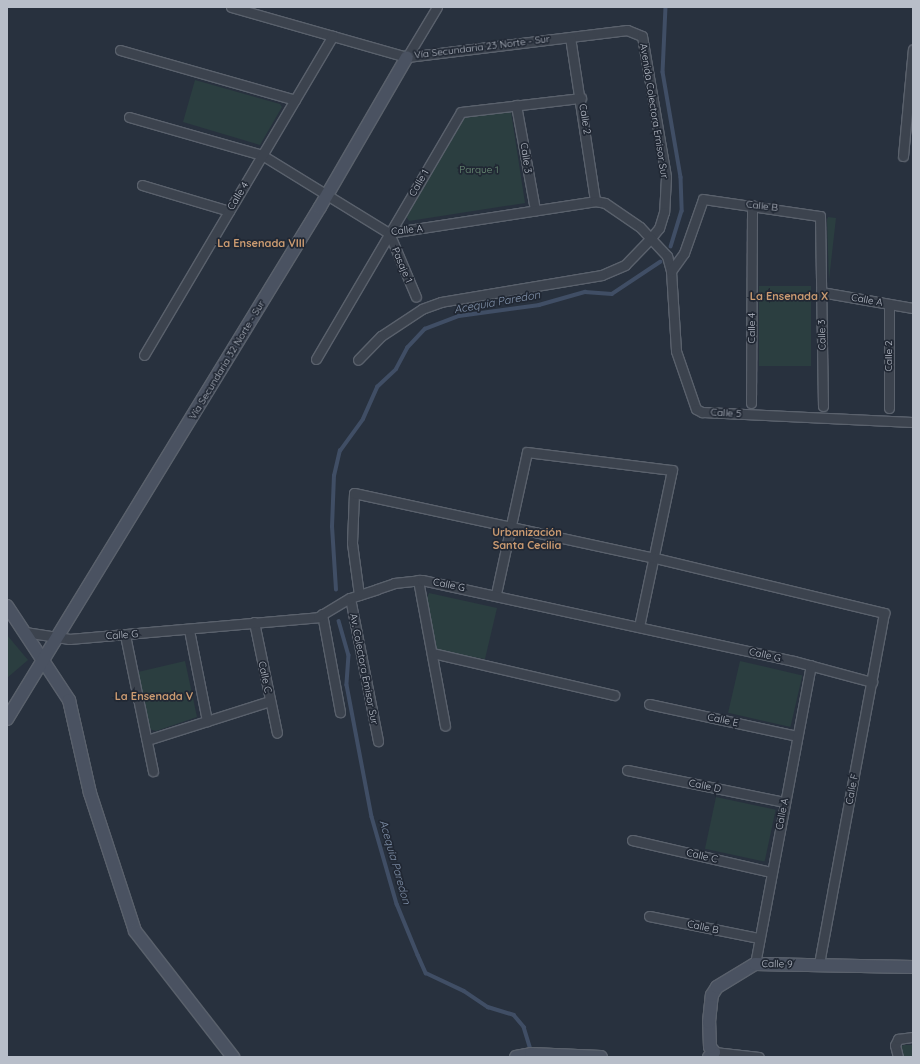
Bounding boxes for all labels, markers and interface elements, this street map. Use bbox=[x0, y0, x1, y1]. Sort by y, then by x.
street label: Vía Secundaria 23 Norte - Sur bbox=[413, 33, 551, 61]
street label: Avenida Colectora Emisor Sur bbox=[637, 43, 671, 179]
street label: Calle 2 bbox=[577, 103, 593, 135]
street label: Calle 3 bbox=[518, 142, 534, 174]
park label: Parque 1 bbox=[459, 164, 499, 176]
street label: Calle 1 bbox=[407, 167, 431, 199]
street label: Calle 4 bbox=[225, 180, 251, 212]
street label: Calle B bbox=[745, 198, 779, 214]
street label: Calle A bbox=[390, 222, 424, 238]
district label: La Ensenada VIII bbox=[217, 236, 305, 250]
street label: Pasaje 1 bbox=[389, 245, 415, 285]
water label: Acequia Paredon bbox=[453, 288, 541, 316]
district label: La Ensenada X bbox=[750, 289, 828, 303]
street label: Calle A bbox=[850, 291, 884, 309]
street label: Vía Secundaria 32 Norte - Sur bbox=[187, 298, 267, 422]
street label: Calle 4 bbox=[746, 313, 758, 343]
street label: Calle 3 bbox=[816, 320, 828, 350]
street label: Calle 2 bbox=[883, 340, 895, 372]
street label: Calle 5 bbox=[710, 406, 742, 420]
district label: Urbanización Santa Cecilia bbox=[492, 526, 562, 552]
street label: Calle G bbox=[432, 576, 466, 594]
street label: Av. Colectora Emisor Sur bbox=[347, 612, 381, 726]
street label: Calle G bbox=[105, 628, 139, 642]
street label: Calle G bbox=[748, 646, 782, 664]
street label: Calle C bbox=[256, 660, 274, 694]
district label: La Ensenada V bbox=[115, 689, 193, 703]
street label: Calle E bbox=[707, 711, 739, 729]
street label: Calle F bbox=[843, 773, 861, 805]
street label: Calle D bbox=[688, 777, 722, 795]
street label: Calle A bbox=[773, 797, 791, 831]
water label: Acequia Paredon bbox=[377, 818, 413, 906]
street label: Calle C bbox=[685, 847, 719, 865]
street label: Calle B bbox=[686, 918, 720, 936]
street label: Calle 9 bbox=[761, 958, 793, 970]

